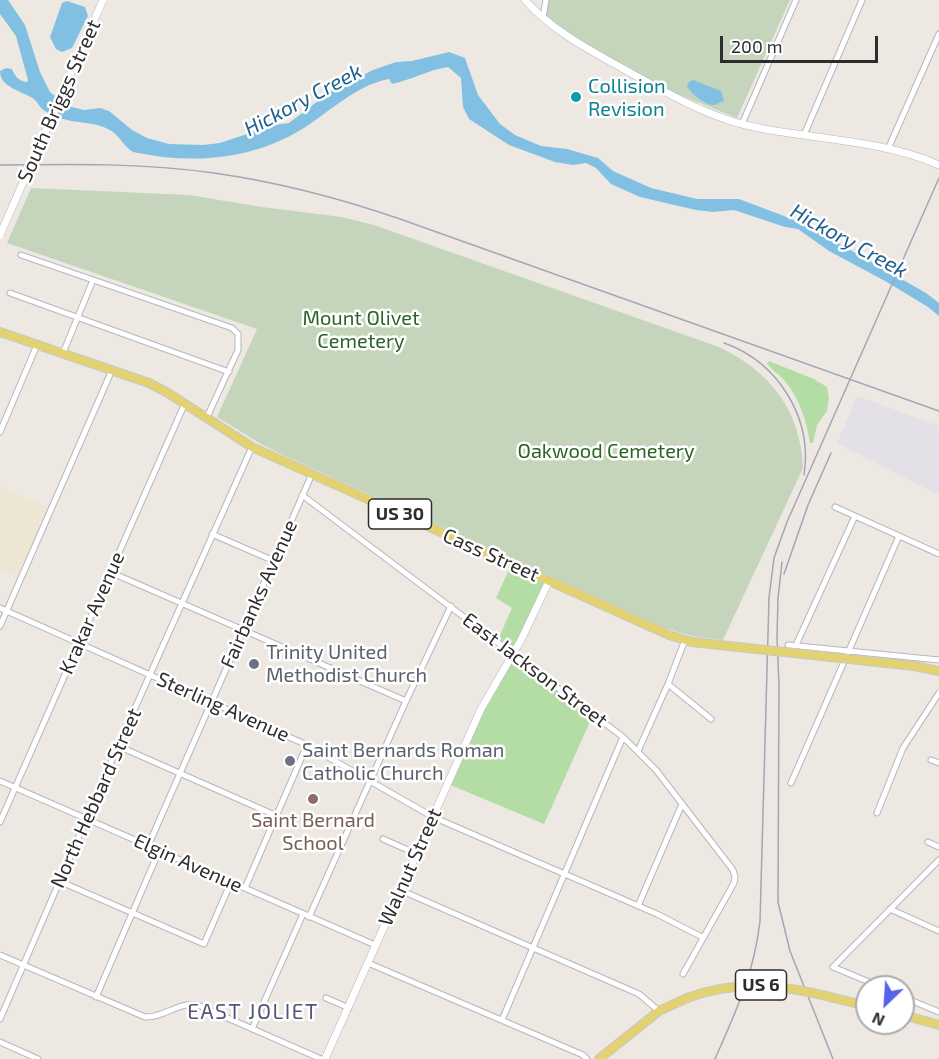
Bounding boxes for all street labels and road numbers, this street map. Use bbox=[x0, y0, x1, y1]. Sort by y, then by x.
street label: South Briggs Street bbox=[12, 16, 106, 186]
road number: US 30 bbox=[368, 499, 432, 529]
street label: Fairbanks Avenue bbox=[215, 516, 303, 672]
street label: Cass Street bbox=[439, 523, 543, 587]
street label: Krakar Avenue bbox=[54, 548, 130, 678]
street label: East Jackson Street bbox=[458, 608, 612, 732]
street label: Sterling Avenue bbox=[153, 667, 293, 747]
street label: North Hebbard Street bbox=[46, 704, 146, 892]
street label: Walnut Street bbox=[373, 804, 447, 930]
street label: Elgin Avenue bbox=[130, 828, 246, 898]
road number: US 6 bbox=[736, 970, 786, 1000]

